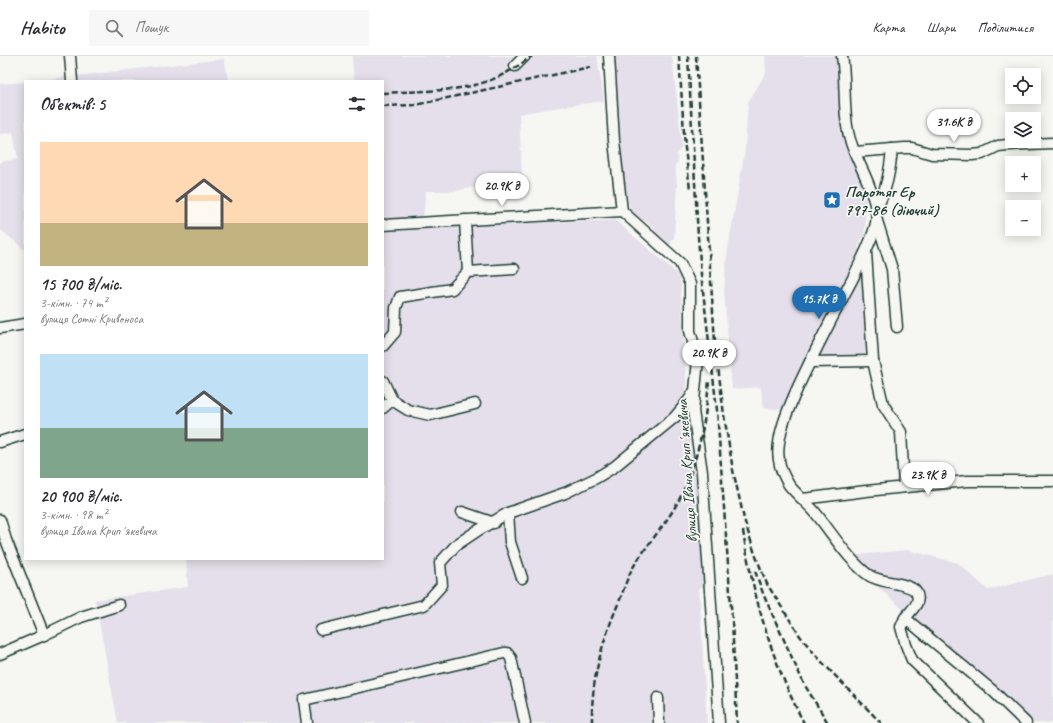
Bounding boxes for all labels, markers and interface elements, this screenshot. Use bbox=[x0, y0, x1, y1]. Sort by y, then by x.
search box bbox=[89, 10, 369, 46]
text: Habito bbox=[20, 16, 65, 40]
icon: search bbox=[103, 17, 125, 39]
text: Пошук bbox=[135, 18, 168, 37]
text: Карта bbox=[873, 19, 905, 36]
text: Шари bbox=[927, 19, 955, 36]
text: Поділитися bbox=[977, 19, 1033, 36]
map controls bbox=[1005, 68, 1041, 236]
button: locate bbox=[1005, 68, 1041, 104]
icon: filters bbox=[346, 93, 368, 115]
text: Об’єктів: 5 bbox=[40, 94, 105, 115]
pin: 31.6K ₴ bbox=[917, 109, 991, 143]
button: layers bbox=[1005, 112, 1041, 148]
text: 31.6K ₴ bbox=[936, 114, 972, 130]
button: + bbox=[1005, 156, 1041, 192]
icon: home bbox=[168, 168, 240, 240]
pin: 20.9K ₴ bbox=[465, 173, 539, 207]
text: 20.9K ₴ bbox=[484, 178, 520, 194]
place label: Паротяг Ер 797-86 (діючий) bbox=[845, 182, 940, 220]
place icon: Паротяг Ер 797-86 (діючий) bbox=[822, 190, 842, 210]
button: − bbox=[1005, 200, 1041, 236]
text: 15 700 ₴/міс. bbox=[40, 274, 122, 295]
pin: 15.7K ₴ bbox=[782, 286, 856, 320]
text: 15.7K ₴ bbox=[801, 291, 837, 307]
text: 3-кімн. · 74 m² bbox=[40, 295, 107, 311]
text: вулиця Сотні Кривоноса bbox=[40, 311, 143, 327]
pin: 20.9K ₴ bbox=[672, 340, 746, 374]
text: 20.9K ₴ bbox=[691, 345, 727, 361]
icon: home bbox=[168, 380, 240, 452]
street label: вулиця Івана Крипʼякевича bbox=[672, 398, 702, 543]
pin: 23.9K ₴ bbox=[891, 462, 965, 496]
text: 23.9K ₴ bbox=[910, 467, 946, 483]
text: 20 900 ₴/міс. bbox=[40, 486, 122, 507]
text: 3-кімн. · 98 m² bbox=[40, 507, 107, 523]
text: вулиця Івана Крипʼякевича bbox=[40, 523, 157, 539]

